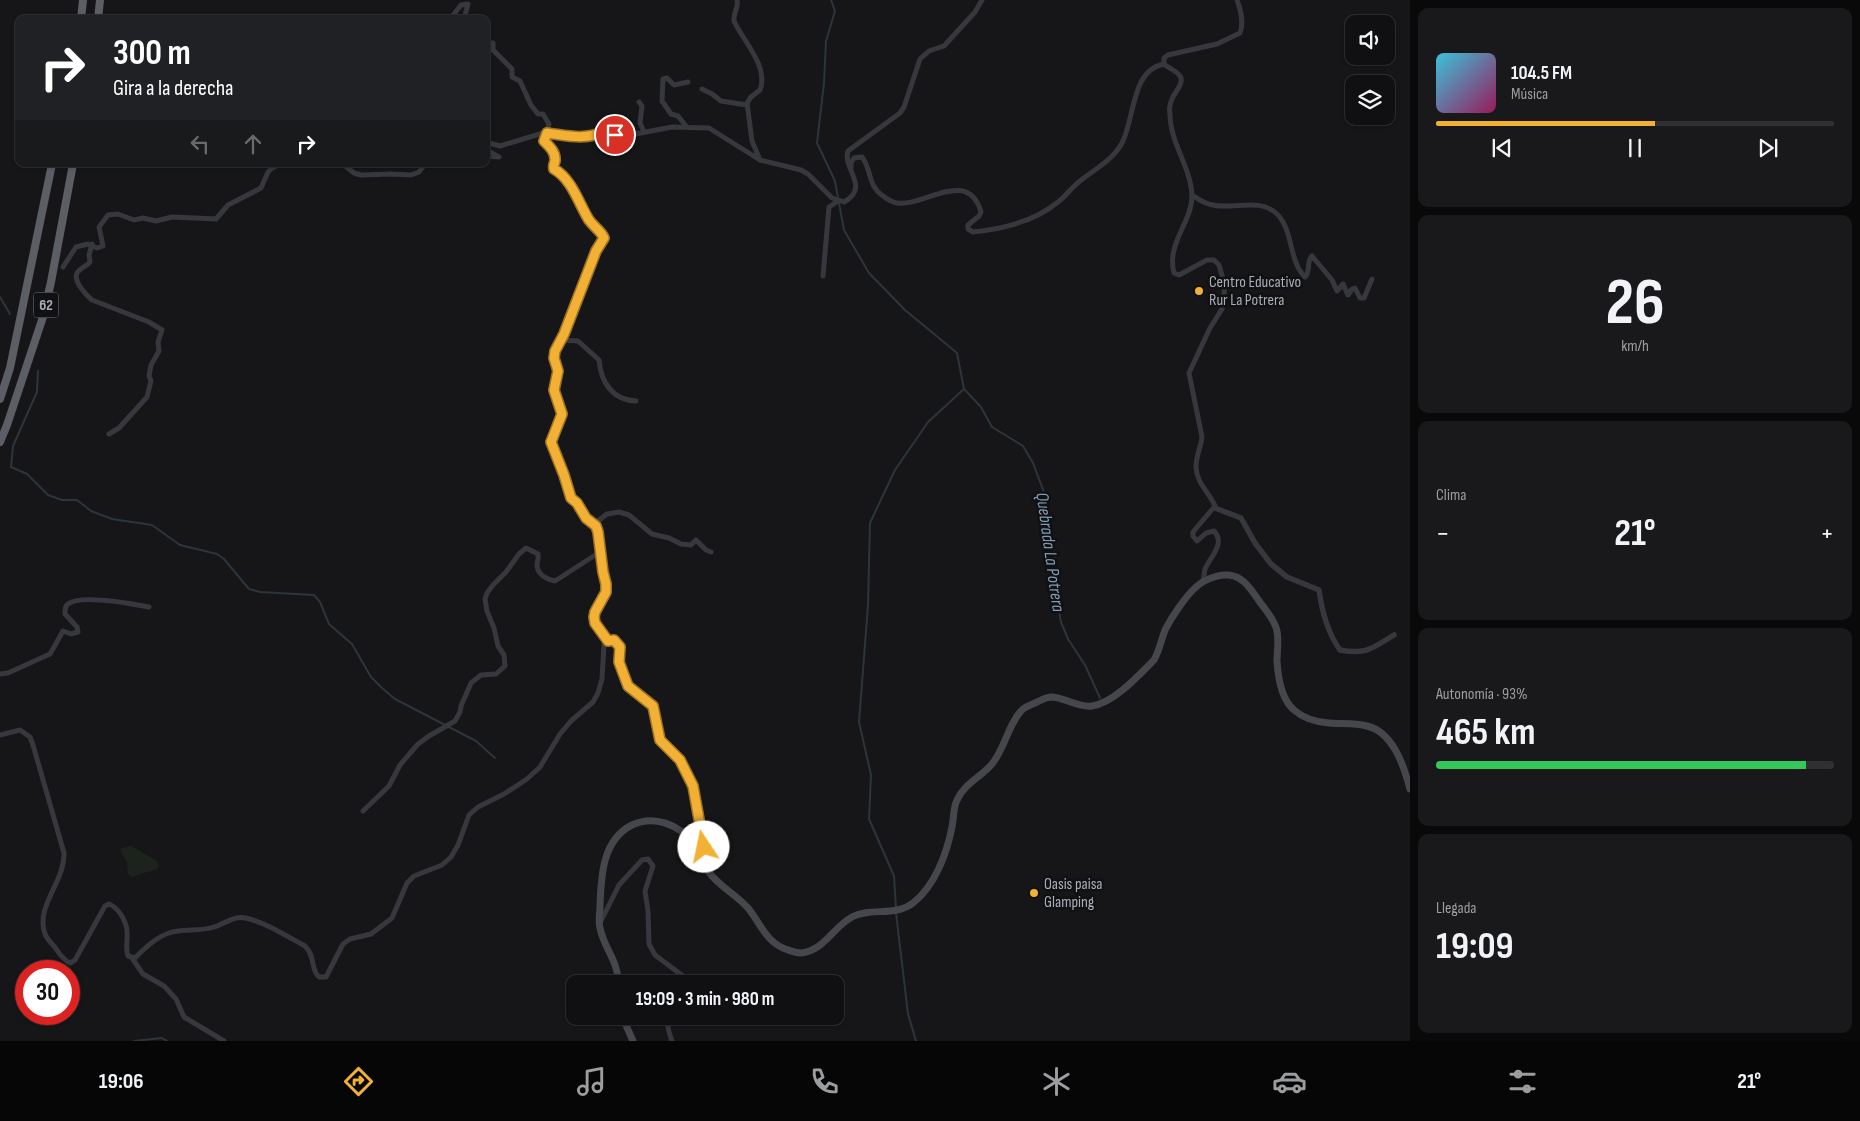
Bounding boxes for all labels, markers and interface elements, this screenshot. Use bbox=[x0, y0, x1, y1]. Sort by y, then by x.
map controls bbox=[1345, 15, 1395, 125]
button: sound bbox=[1345, 15, 1395, 65]
text: 300 m bbox=[113, 32, 191, 75]
icon: right bbox=[30, 35, 95, 100]
text: 104.5 FM bbox=[1511, 62, 1572, 85]
text: Gira a la derecha bbox=[113, 75, 234, 102]
button: layers bbox=[1345, 75, 1395, 125]
text: Música bbox=[1511, 85, 1548, 104]
pin bbox=[594, 114, 636, 156]
icon: arrive bbox=[601, 121, 629, 149]
icon: left bbox=[186, 130, 214, 158]
icon: ahead bbox=[239, 130, 267, 158]
icon: right bbox=[292, 130, 320, 158]
icon: previous bbox=[1488, 134, 1516, 162]
icon: pause bbox=[1621, 134, 1649, 162]
icon: next bbox=[1754, 134, 1782, 162]
text: 26 bbox=[1605, 265, 1665, 343]
place label: Centro Educativo Rur La Potrera bbox=[1209, 273, 1301, 310]
marker: Centro Educativo Rur La Potrera bbox=[1193, 285, 1205, 297]
road number: 62 bbox=[34, 292, 58, 318]
text: km/h bbox=[1621, 337, 1649, 356]
text: Clima bbox=[1436, 486, 1466, 505]
water label: Quebrada La Potrera bbox=[1031, 491, 1069, 614]
text: 21° bbox=[1614, 511, 1656, 556]
text: − bbox=[1436, 517, 1450, 550]
text: + bbox=[1820, 517, 1834, 550]
text: Autonomía · 93% bbox=[1436, 685, 1527, 704]
text: 465 km bbox=[1436, 710, 1535, 755]
position arrow bbox=[677, 820, 729, 872]
place label: Oasis paisa Glamping bbox=[1044, 875, 1103, 912]
marker: Oasis paisa Glamping bbox=[1028, 887, 1040, 899]
text: Llegada bbox=[1436, 899, 1477, 918]
text: 19:09 bbox=[1436, 924, 1514, 969]
speed limit sign: 30 bbox=[15, 960, 80, 1025]
text: 19:09 · 3 min · 980 m bbox=[636, 988, 774, 1011]
icon: directions bbox=[341, 1064, 376, 1099]
icon: music bbox=[574, 1064, 609, 1099]
icon: phone bbox=[807, 1064, 842, 1099]
icon: climate bbox=[1039, 1064, 1074, 1099]
icon: car bbox=[1272, 1064, 1307, 1099]
icon: filters bbox=[1505, 1064, 1540, 1099]
text: 19:06 bbox=[99, 1068, 144, 1095]
text: 21° bbox=[1737, 1068, 1761, 1095]

